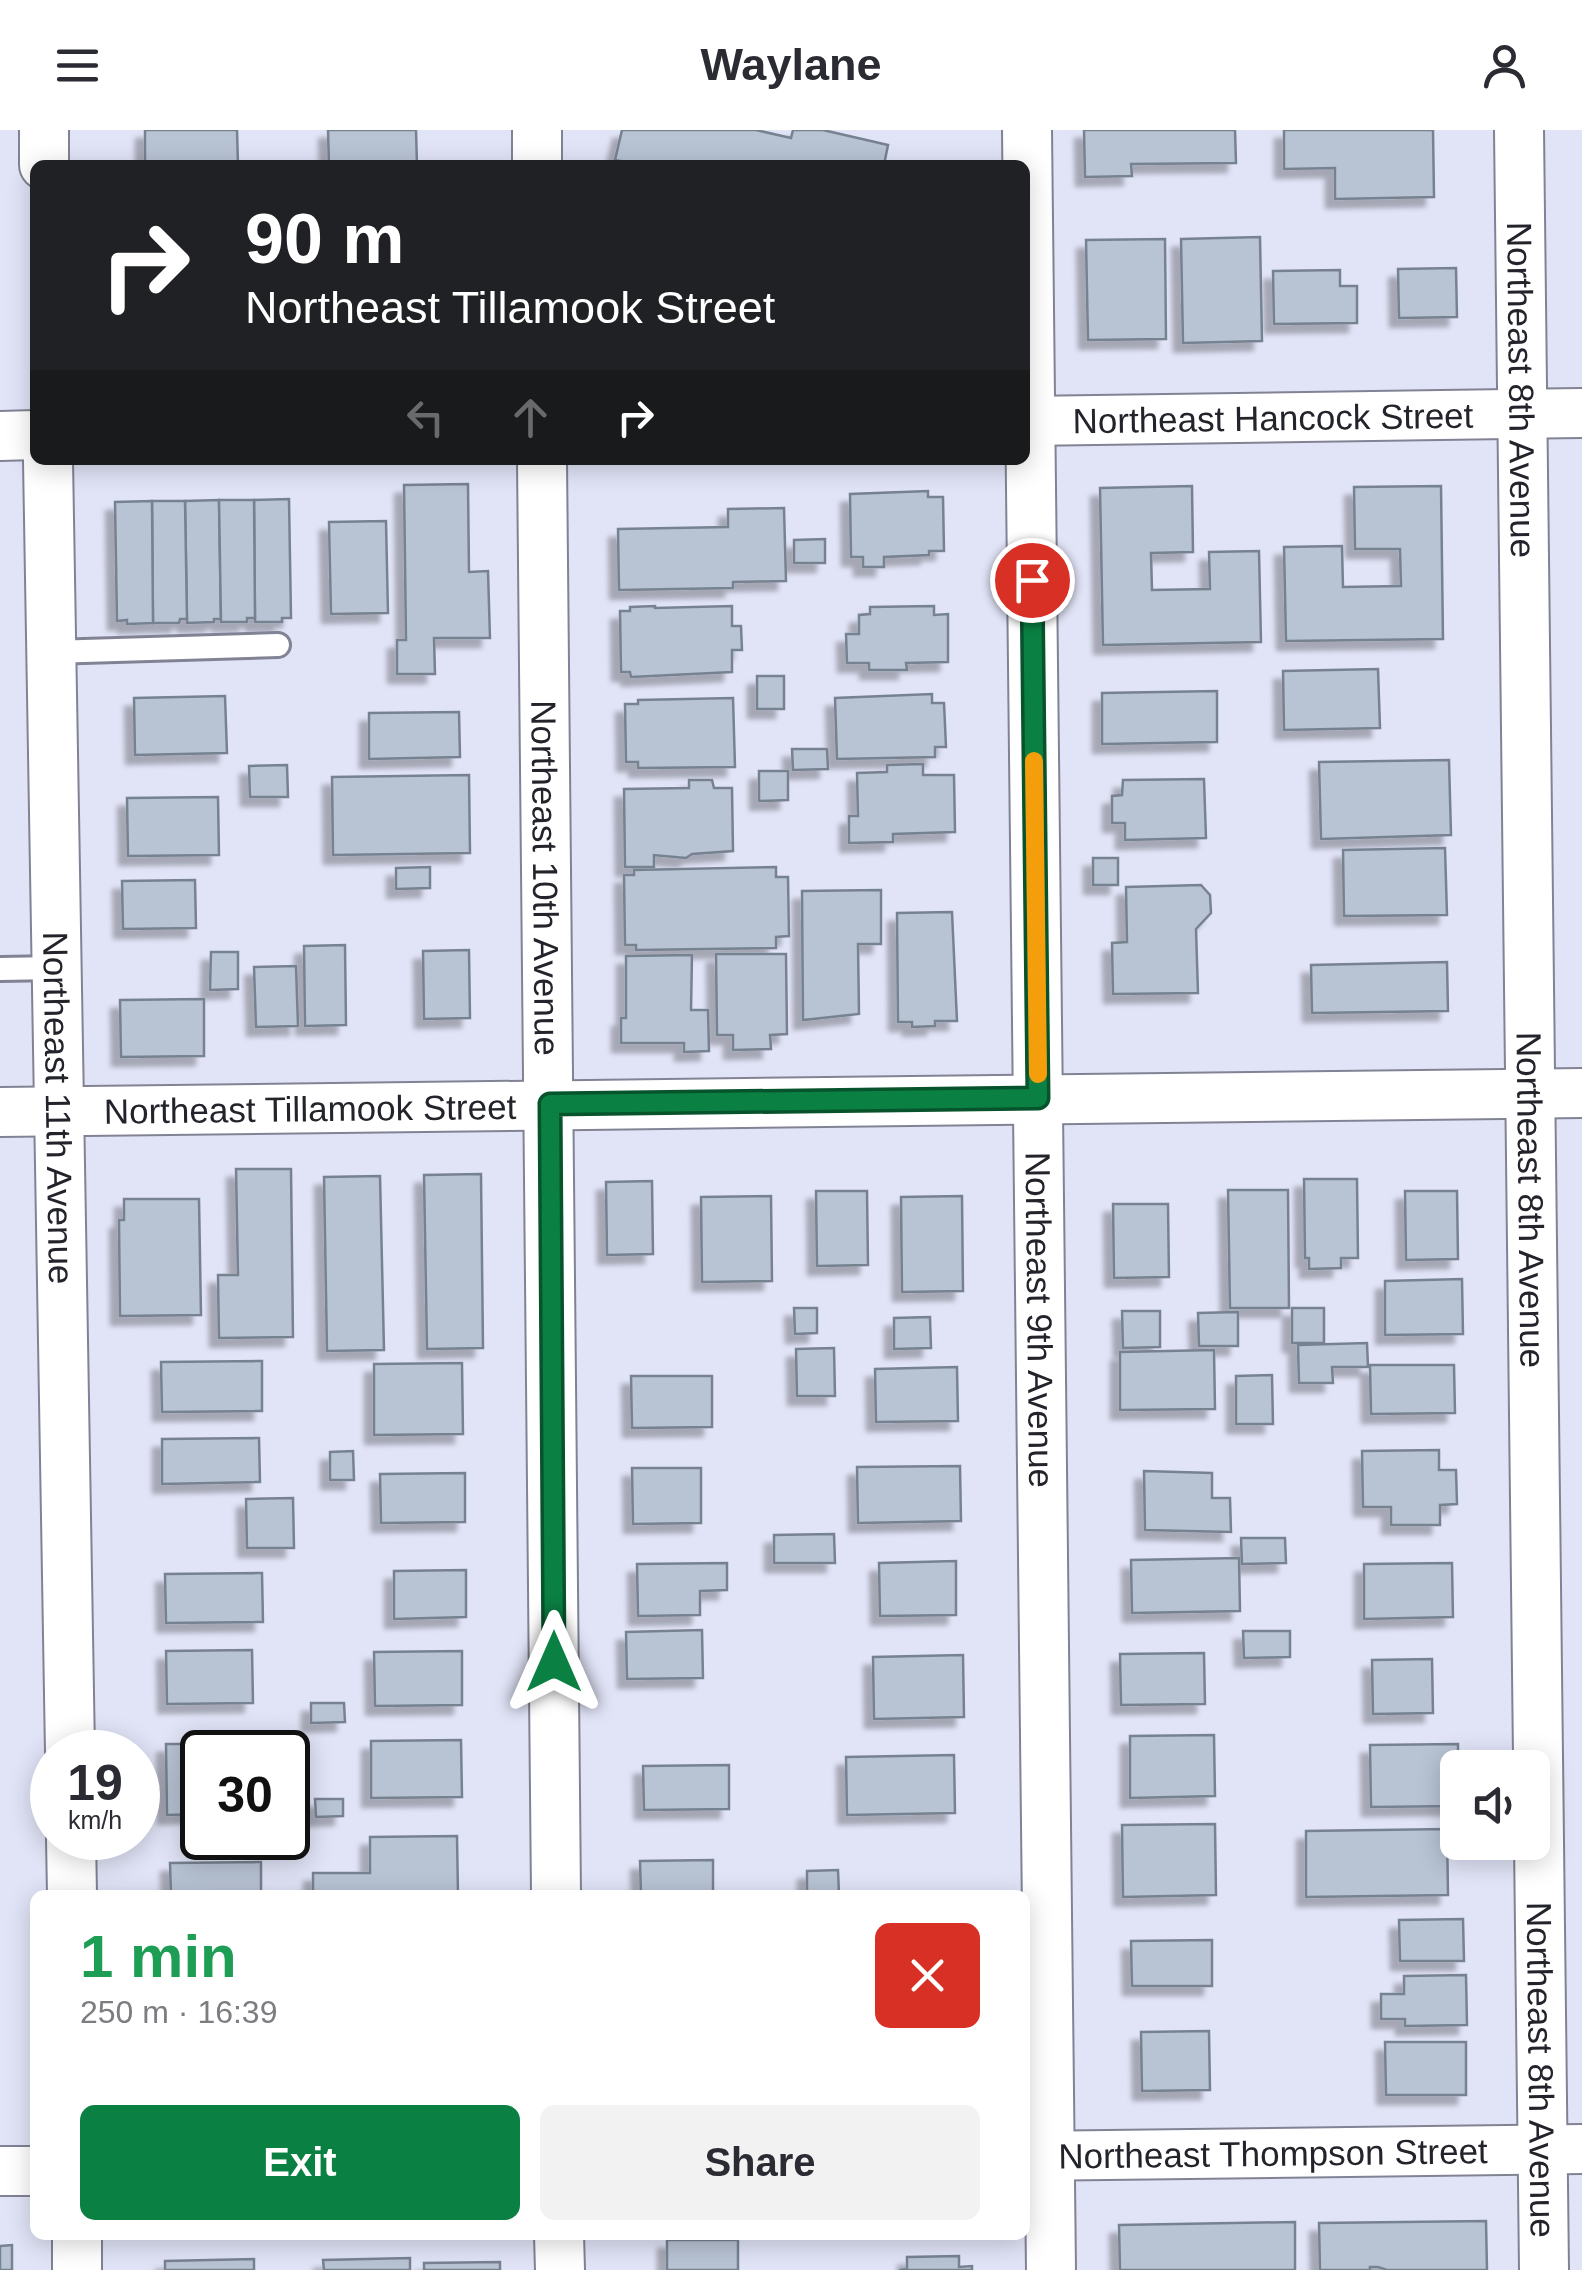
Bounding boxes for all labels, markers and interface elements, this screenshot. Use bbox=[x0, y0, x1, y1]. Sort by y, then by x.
icon: menu bbox=[50, 38, 105, 93]
icon: person bbox=[1477, 38, 1532, 93]
text: Waylane bbox=[701, 39, 881, 90]
icon: right bbox=[80, 200, 210, 330]
text: 90 m bbox=[245, 200, 405, 278]
street label: Northeast 8th Avenue bbox=[1501, 222, 1543, 558]
text: Northeast Tillamook Street bbox=[245, 282, 775, 333]
icon: left bbox=[398, 390, 453, 445]
icon: ahead bbox=[503, 390, 558, 445]
icon: right bbox=[608, 390, 663, 445]
street label: Northeast Hancock Street bbox=[1072, 395, 1474, 440]
pin bbox=[990, 538, 1075, 623]
icon: arrive bbox=[1005, 553, 1060, 608]
street label: Northeast 10th Avenue bbox=[525, 700, 567, 1056]
street label: Northeast 11th Avenue bbox=[37, 931, 82, 1285]
street label: Northeast 8th Avenue bbox=[1510, 1032, 1553, 1368]
street label: Northeast Tillamook Street bbox=[103, 1086, 517, 1130]
street label: Northeast 9th Avenue bbox=[1019, 1152, 1062, 1488]
position arrow bbox=[502, 1610, 606, 1714]
speed limit sign: 30 bbox=[180, 1730, 310, 1860]
map controls bbox=[1440, 1750, 1550, 1860]
button: sound bbox=[1440, 1750, 1550, 1860]
text: 19 bbox=[67, 1755, 123, 1811]
text: km/h bbox=[68, 1806, 122, 1834]
street label: Northeast 8th Avenue bbox=[1520, 1902, 1563, 2238]
text: 1 min bbox=[80, 1923, 237, 1990]
button: close bbox=[875, 1923, 980, 2028]
text: 250 m · 16:39 bbox=[80, 1994, 277, 2030]
button: Exit bbox=[80, 2105, 520, 2220]
button: Share bbox=[540, 2105, 980, 2220]
street label: Northeast Thompson Street bbox=[1058, 2131, 1488, 2175]

